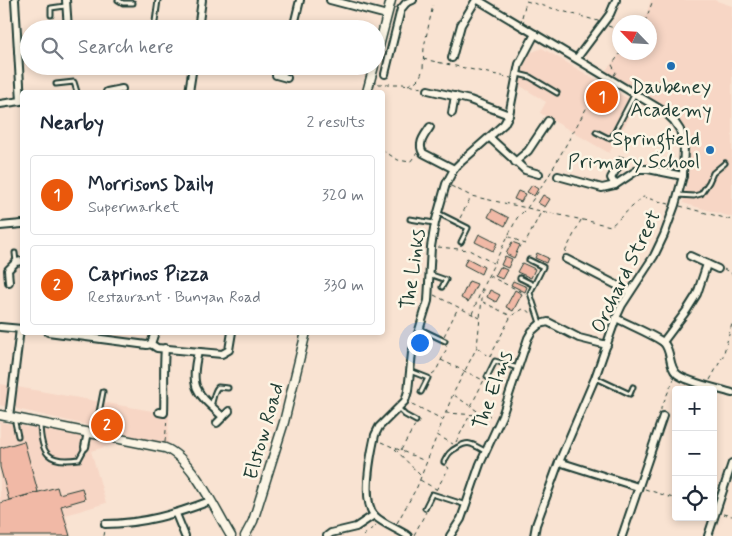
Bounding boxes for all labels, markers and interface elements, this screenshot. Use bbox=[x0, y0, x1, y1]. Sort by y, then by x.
north arrow bbox=[612, 15, 657, 60]
search box bbox=[20, 20, 385, 75]
icon: search bbox=[38, 34, 66, 62]
text: Search here bbox=[78, 35, 174, 60]
marker: Daubeney Academy bbox=[665, 60, 677, 72]
place label: Daubeney Academy bbox=[630, 74, 712, 124]
pin: 1 bbox=[586, 78, 618, 116]
text: Nearby bbox=[40, 109, 104, 137]
text: 2 results bbox=[307, 112, 365, 133]
place label: Springfield Primary School bbox=[568, 126, 700, 176]
marker: Springfield Primary School bbox=[704, 144, 716, 156]
text: Morrisons Daily bbox=[88, 172, 214, 197]
text: 1 bbox=[53, 185, 61, 206]
text: 320 m bbox=[322, 185, 364, 206]
text: Supermarket bbox=[88, 197, 179, 218]
street label: Orchard Street bbox=[585, 206, 668, 338]
street label: The Links bbox=[394, 227, 433, 311]
text: Caprinos Pizza bbox=[88, 262, 209, 287]
text: 2 bbox=[53, 275, 61, 296]
text: 330 m bbox=[323, 275, 364, 296]
text: Restaurant · Bunyan Road bbox=[88, 287, 261, 308]
your location bbox=[407, 330, 433, 356]
street label: The Elms bbox=[467, 347, 520, 434]
street label: Elstow Road bbox=[238, 380, 291, 483]
map controls bbox=[672, 386, 717, 521]
button: + bbox=[672, 386, 717, 431]
pin: 2 bbox=[91, 406, 123, 444]
button: − bbox=[672, 431, 717, 476]
button: locate bbox=[672, 476, 717, 521]

